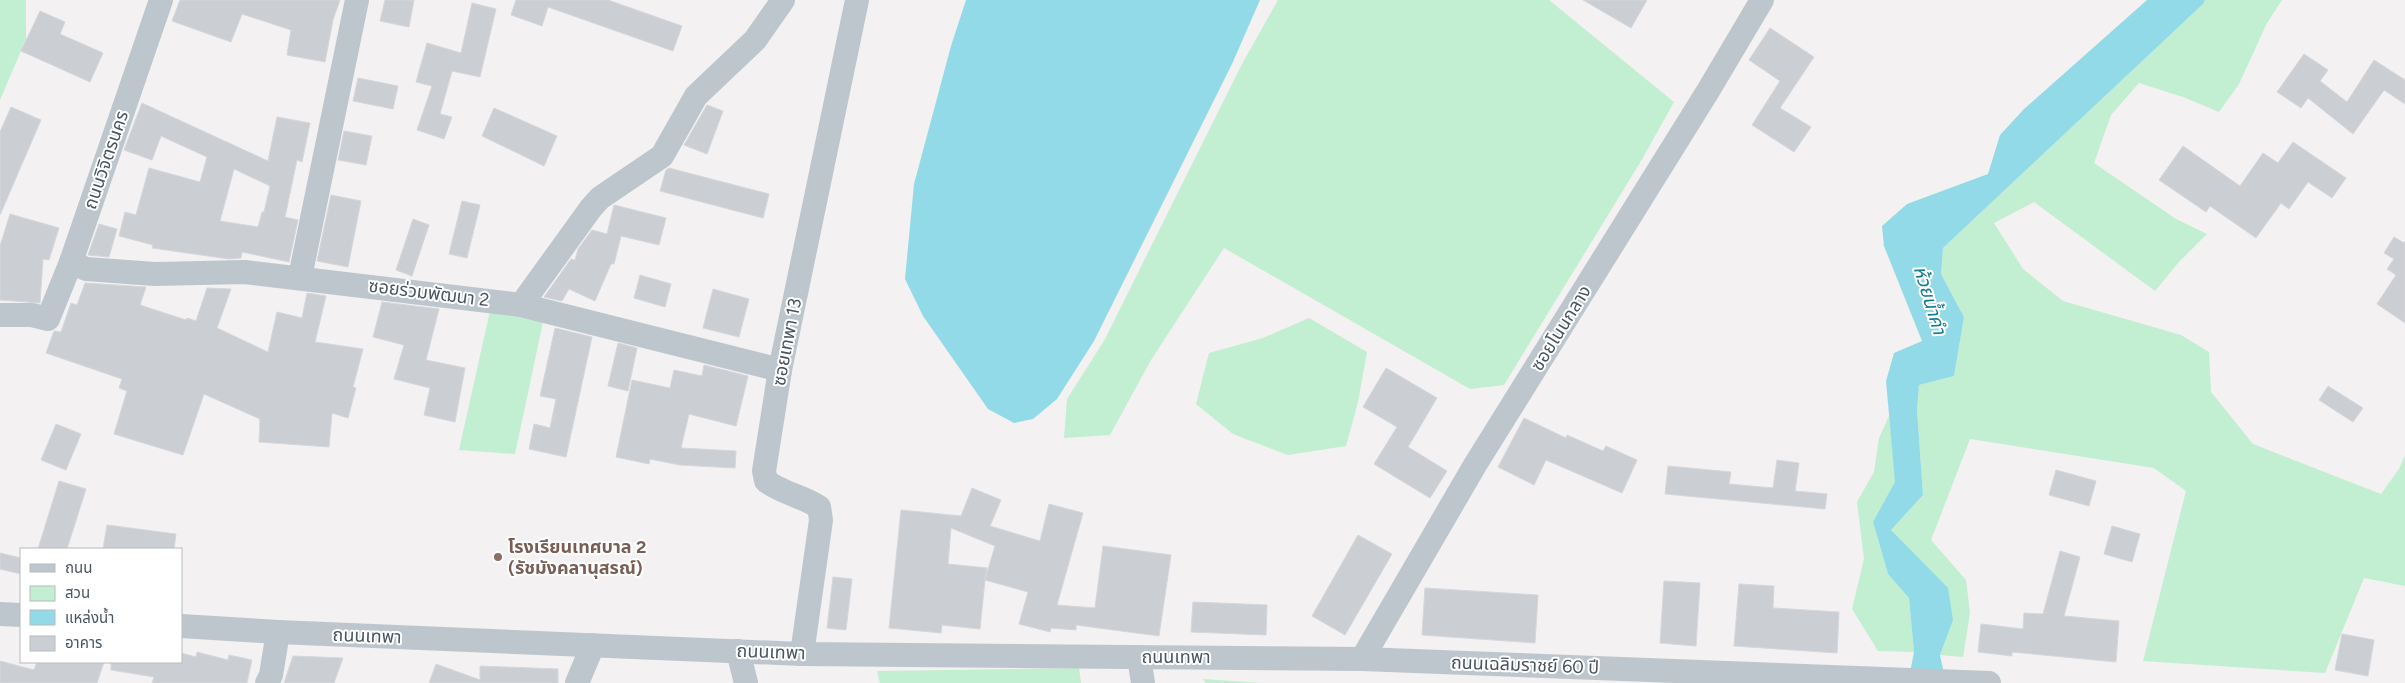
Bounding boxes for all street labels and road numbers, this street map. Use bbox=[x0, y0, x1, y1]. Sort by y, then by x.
street label: ถนนวิจิตรนคร bbox=[79, 108, 133, 212]
street label: ซอยร่วมพัฒนา 2 bbox=[367, 275, 491, 311]
street label: ซอยโนนกลาง bbox=[1526, 281, 1596, 375]
street label: ซอยเทพา 13 bbox=[768, 296, 806, 388]
street label: ถนนเทพา bbox=[332, 624, 402, 648]
street label: ถนนเทพา bbox=[736, 640, 806, 664]
street label: ถนนเทพา bbox=[1142, 646, 1211, 668]
street label: ถนนเฉลิมราชย์ 60 ปี bbox=[1450, 651, 1600, 679]

